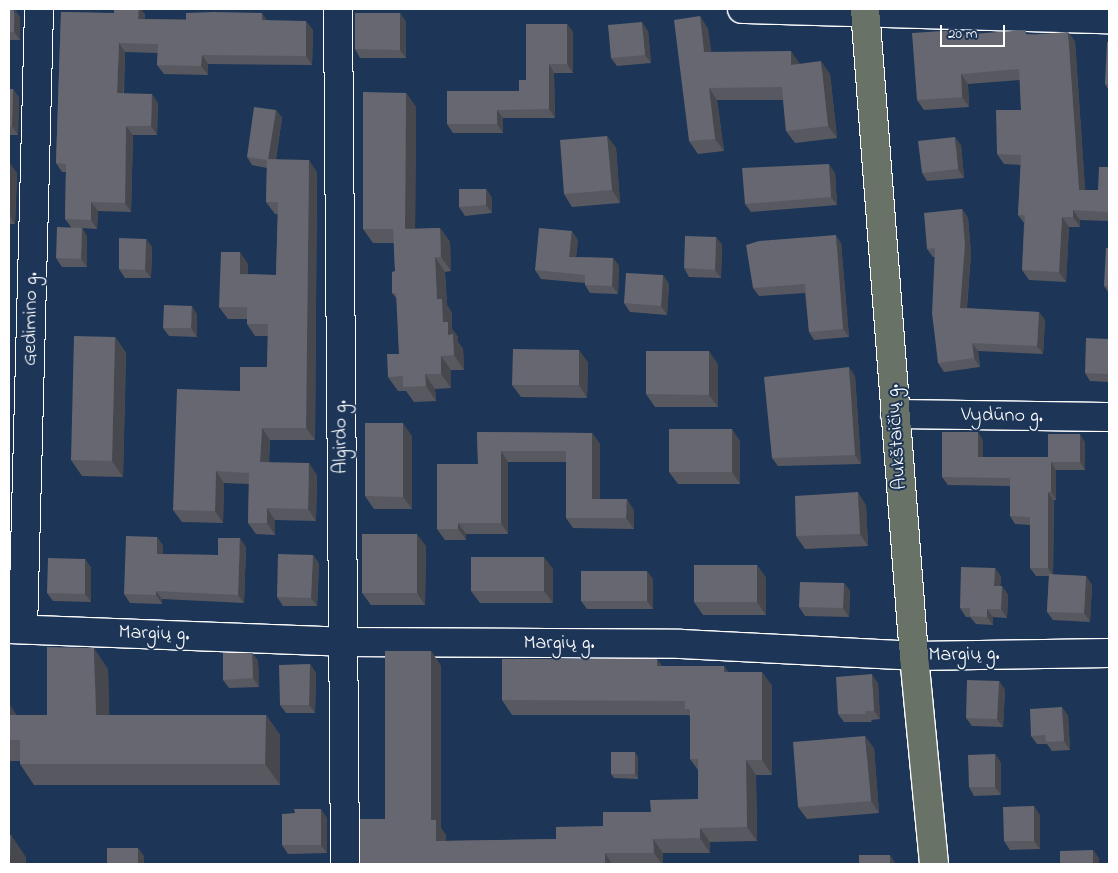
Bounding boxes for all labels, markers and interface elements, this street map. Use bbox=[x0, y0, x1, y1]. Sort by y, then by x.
scale bar bbox=[943, 15, 1008, 47]
text: 20 m bbox=[948, 23, 977, 45]
street label: Gedimino g. bbox=[18, 272, 44, 366]
street label: Aukštaičių g. bbox=[881, 383, 913, 491]
street label: Algirdo g. bbox=[329, 400, 353, 474]
street label: Vydūno g. bbox=[961, 403, 1043, 429]
street label: Margių g. bbox=[118, 621, 190, 647]
street label: Margių g. bbox=[523, 631, 595, 655]
street label: Margių g. bbox=[928, 642, 1000, 668]

